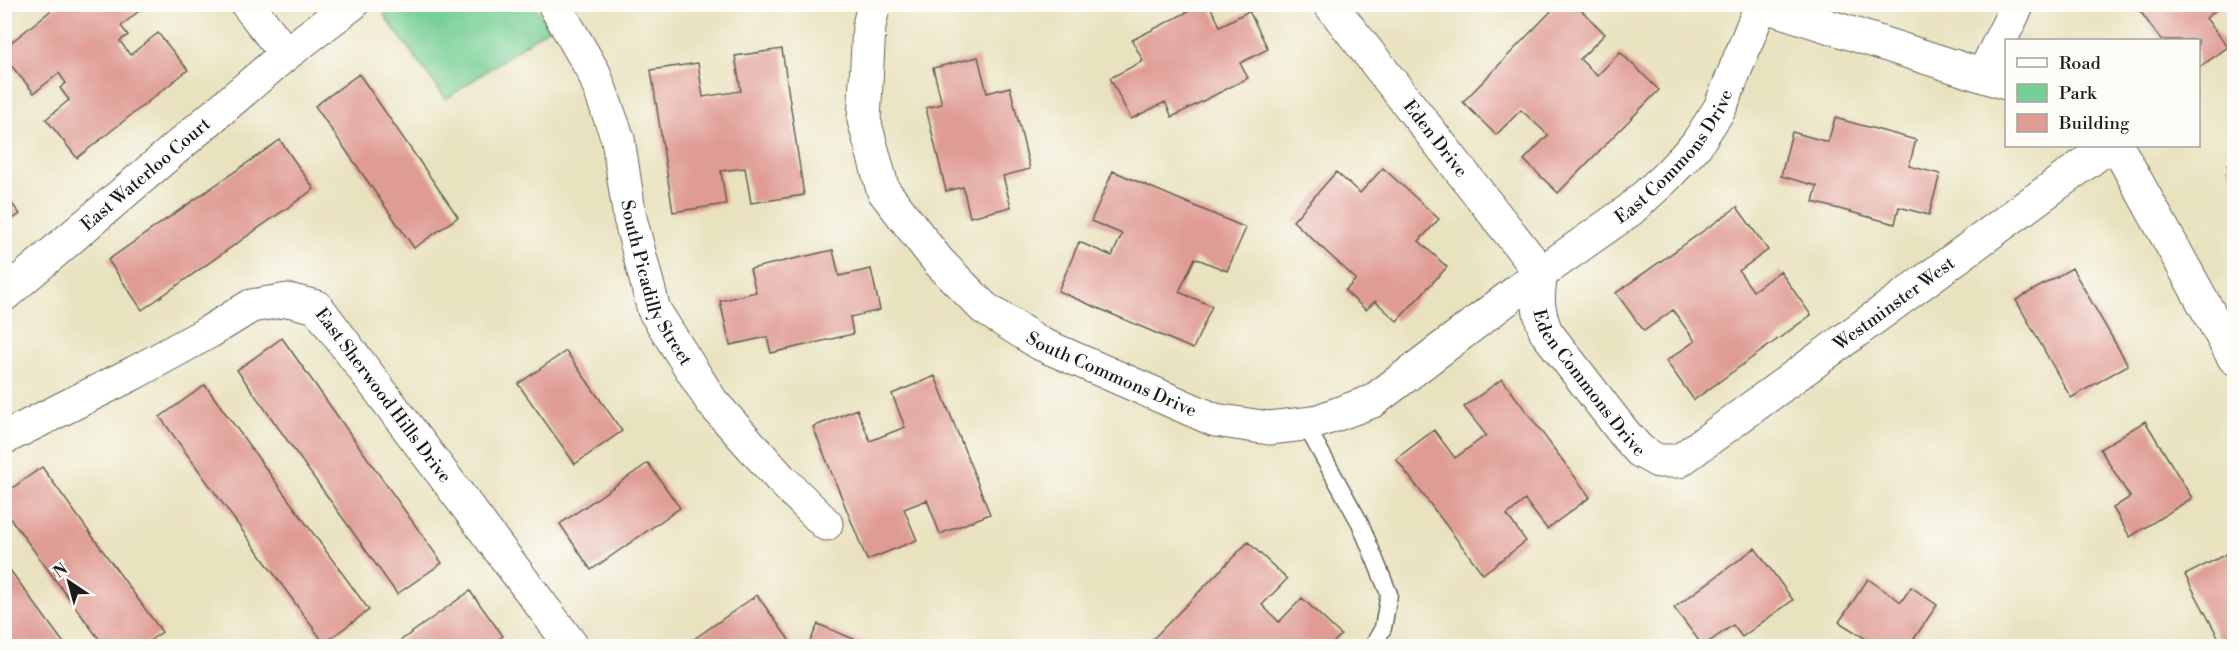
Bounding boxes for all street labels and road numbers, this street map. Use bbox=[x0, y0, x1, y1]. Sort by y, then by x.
street label: East Commons Drive bbox=[1610, 86, 1738, 229]
street label: Eden Drive bbox=[1398, 96, 1473, 182]
street label: East Waterloo Court bbox=[76, 112, 216, 236]
street label: South Picadilly Street bbox=[615, 198, 697, 370]
street label: Westminster West bbox=[1828, 251, 1960, 357]
street label: East Sherwood Hills Drive bbox=[310, 303, 456, 488]
street label: Eden Commons Drive bbox=[1528, 307, 1651, 462]
street label: South Commons Drive bbox=[1022, 327, 1200, 423]

